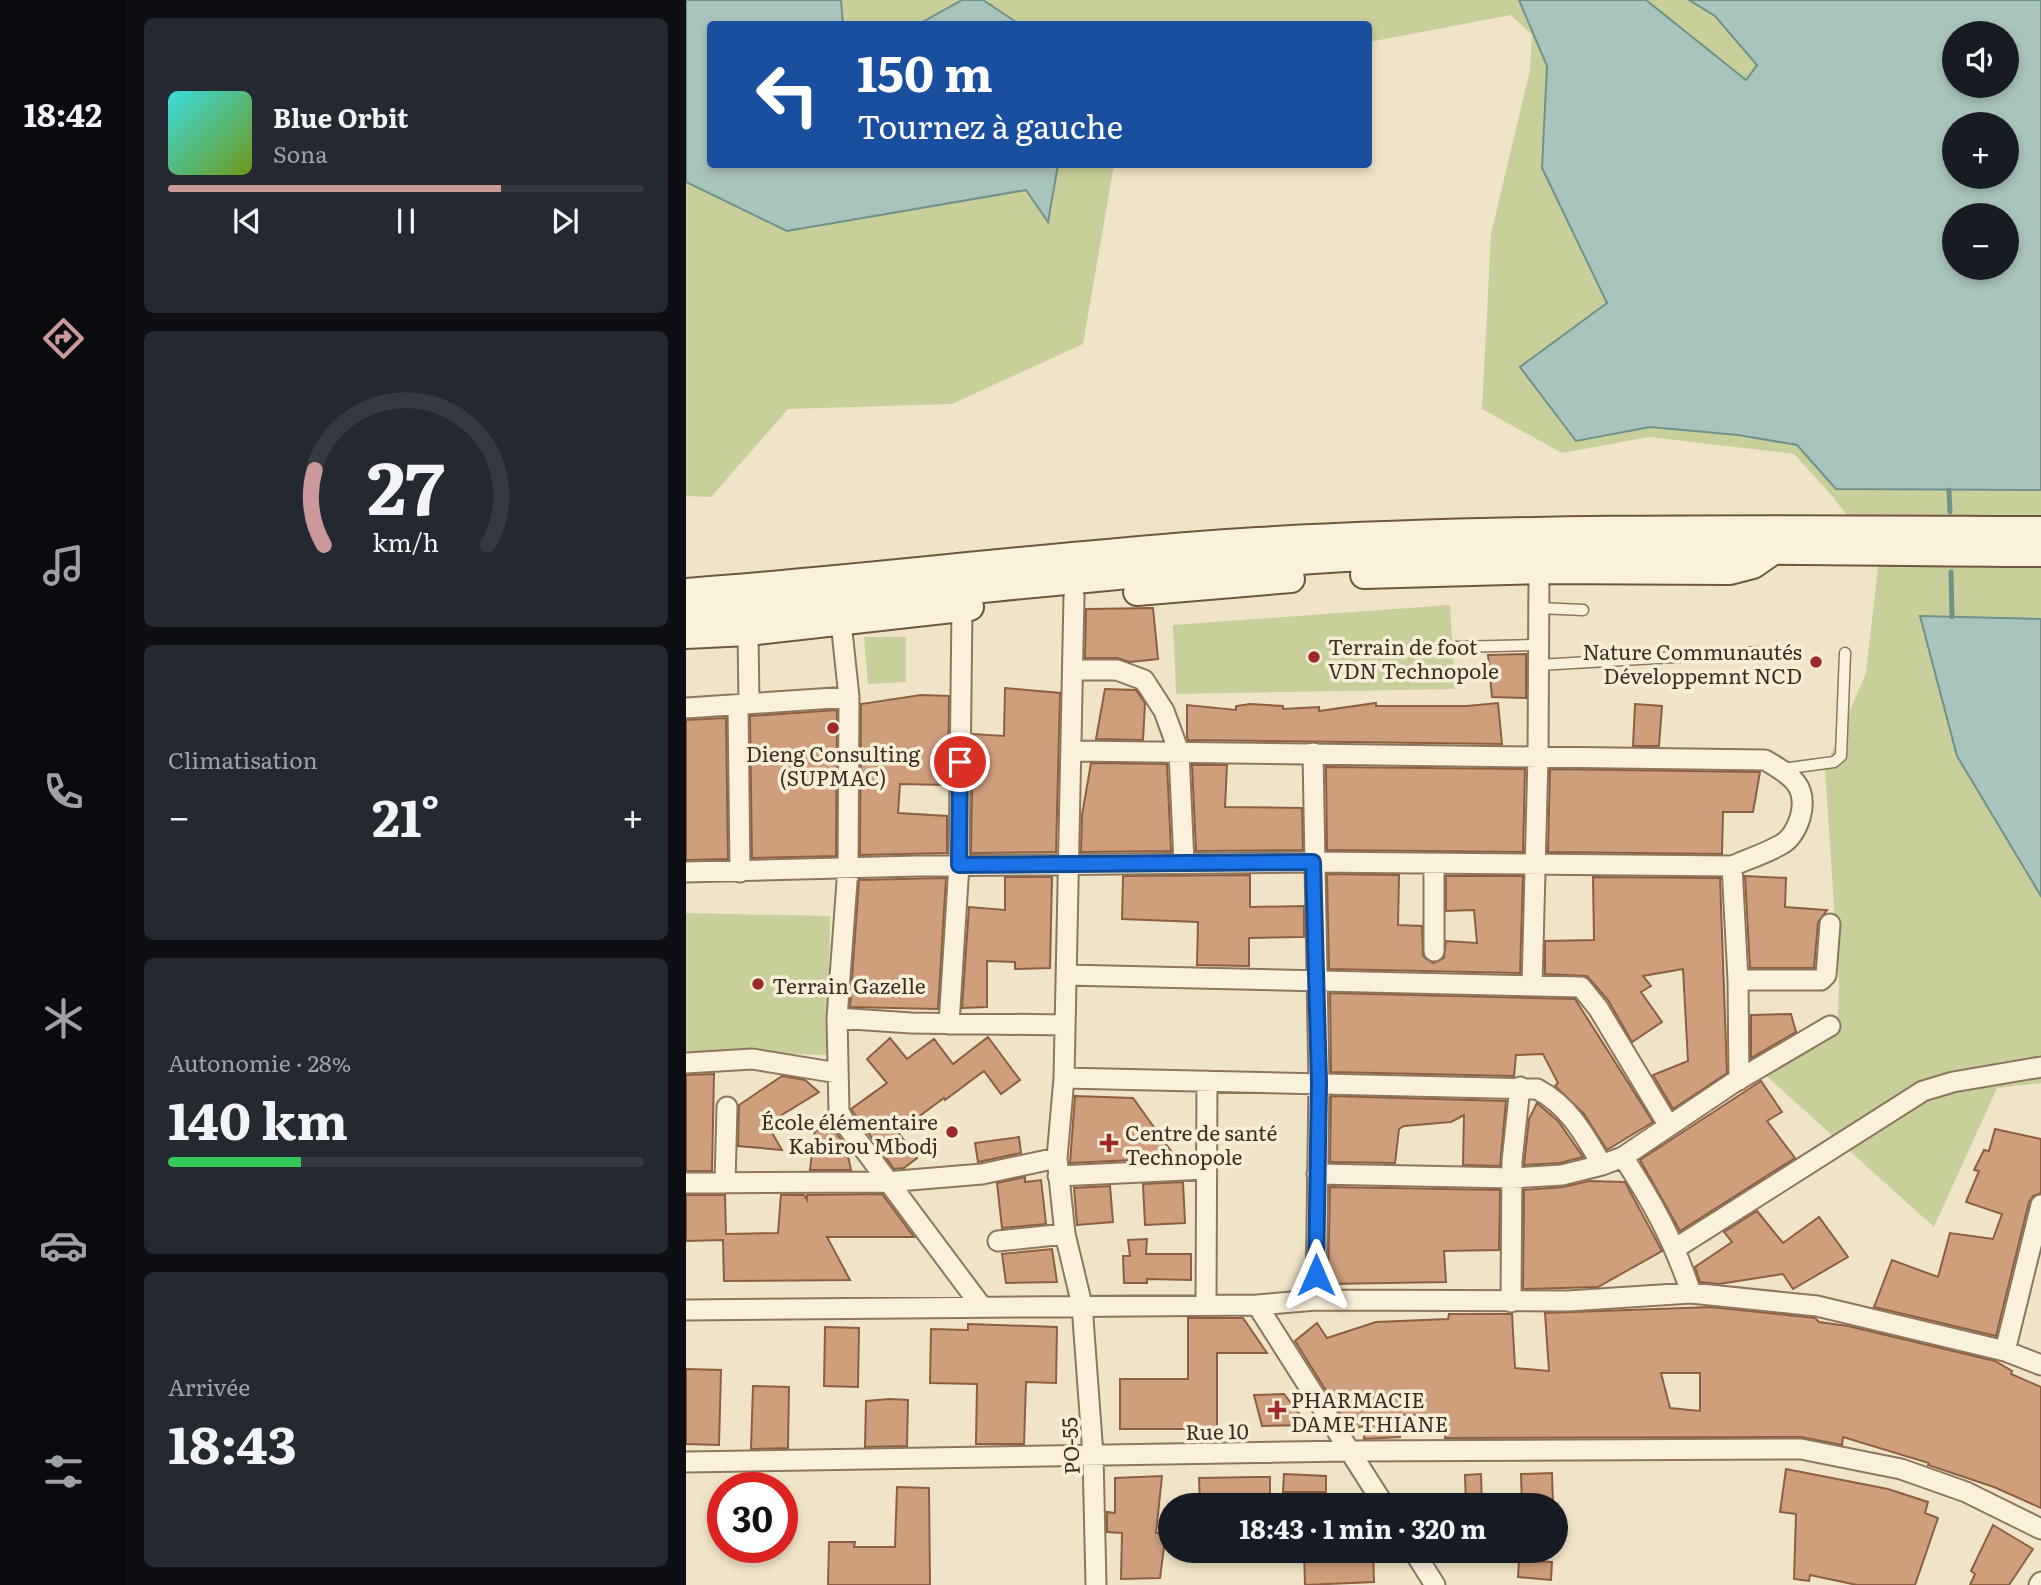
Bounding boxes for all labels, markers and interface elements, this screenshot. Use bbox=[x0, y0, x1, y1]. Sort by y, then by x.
map controls bbox=[1942, 21, 2019, 280]
button: sound bbox=[1942, 21, 2019, 98]
text: 150 m bbox=[857, 34, 993, 107]
icon: left bbox=[742, 49, 833, 140]
text: 18:42 bbox=[24, 89, 102, 137]
text: Blue Orbit bbox=[273, 97, 408, 136]
text: Tournez à gauche bbox=[857, 101, 1123, 149]
button: + bbox=[1942, 112, 2019, 189]
text: Sona bbox=[273, 136, 328, 170]
icon: previous bbox=[228, 202, 266, 240]
icon: pause bbox=[387, 202, 425, 240]
icon: next bbox=[546, 202, 584, 240]
button: − bbox=[1942, 203, 2019, 280]
icon: directions bbox=[39, 314, 88, 363]
text: 27 bbox=[367, 430, 445, 538]
text: km/h bbox=[373, 523, 439, 560]
icon: music bbox=[39, 541, 88, 590]
place label: Terrain de foot VDN Technopole bbox=[1328, 630, 1499, 685]
place label: Nature Communautés Développemnt NCD bbox=[1582, 635, 1802, 690]
marker: Terrain de foot VDN Technopole bbox=[1306, 649, 1322, 665]
marker: Nature Communautés Développemnt NCD bbox=[1808, 654, 1824, 670]
marker: Dieng Consulting (SUPMAC) bbox=[825, 720, 841, 736]
pin bbox=[930, 732, 990, 792]
place label: Dieng Consulting (SUPMAC) bbox=[746, 737, 921, 792]
text: Climatisation bbox=[168, 742, 318, 776]
icon: arrive bbox=[941, 743, 979, 781]
icon: phone bbox=[39, 767, 88, 816]
text: 21° bbox=[372, 776, 440, 853]
text: − bbox=[168, 786, 190, 843]
text: + bbox=[622, 786, 644, 843]
place label: Terrain Gazelle bbox=[772, 969, 926, 1000]
marker: Terrain Gazelle bbox=[750, 976, 766, 992]
icon: climate bbox=[39, 994, 88, 1043]
text: Autonomie · 28% bbox=[168, 1045, 351, 1079]
text: 140 km bbox=[168, 1079, 348, 1156]
place label: École élémentaire Kabirou Mbodj bbox=[761, 1105, 938, 1160]
place label: Centre de santé Technopole bbox=[1125, 1116, 1277, 1171]
marker: École élémentaire Kabirou Mbodj bbox=[944, 1124, 960, 1140]
marker: Centre de santé Technopole bbox=[1099, 1133, 1119, 1153]
icon: car bbox=[39, 1221, 88, 1270]
position arrow bbox=[1279, 1238, 1353, 1312]
text: Arrivée bbox=[168, 1369, 250, 1403]
place label: PHARMACIE DAME THIANE bbox=[1291, 1383, 1448, 1438]
marker: PHARMACIE DAME THIANE bbox=[1269, 1402, 1285, 1418]
text: 18:43 bbox=[168, 1403, 297, 1480]
street label: Rue 10 bbox=[1185, 1414, 1249, 1446]
street label: PO-55 bbox=[1052, 1417, 1086, 1475]
icon: filters bbox=[39, 1447, 88, 1496]
speed limit sign: 30 bbox=[707, 1472, 798, 1563]
text: 18:43 · 1 min · 320 m bbox=[1240, 1508, 1486, 1547]

